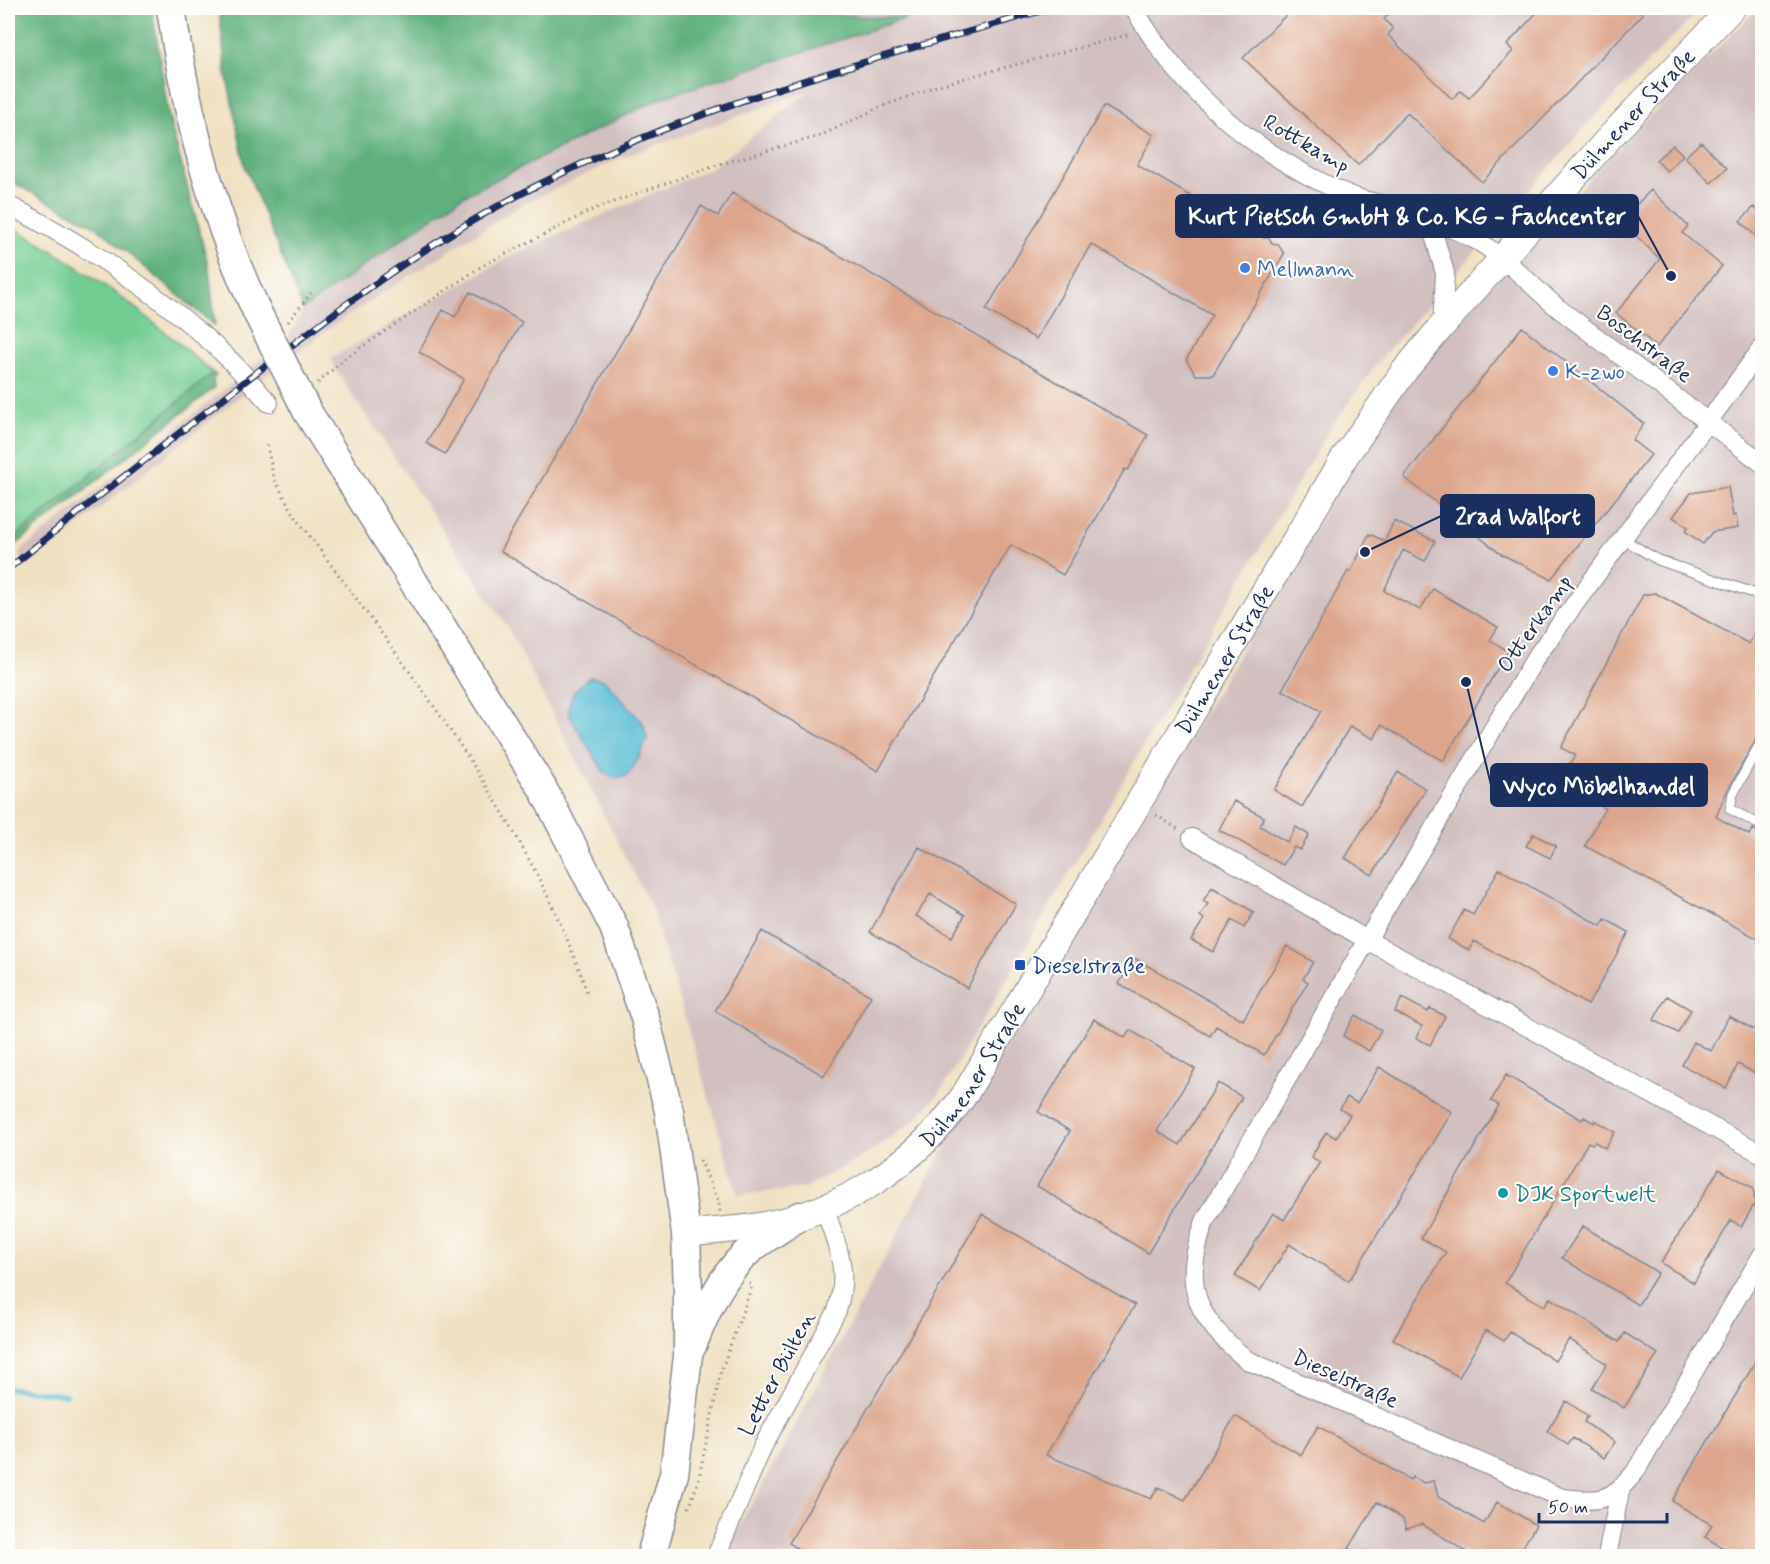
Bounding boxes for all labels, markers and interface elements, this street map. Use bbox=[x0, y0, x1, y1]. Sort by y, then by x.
street label: Dülmener Straße bbox=[1566, 43, 1702, 187]
street label: Rottkamp bbox=[1258, 109, 1354, 181]
callout: Kurt Pietsch GmbH & Co. KG - Fachcenter bbox=[1176, 195, 1638, 237]
text: Kurt Pietsch GmbH & Co. KG - Fachcenter bbox=[1188, 202, 1626, 233]
place label: Mellmann bbox=[1257, 256, 1354, 284]
marker: Mellmann bbox=[1238, 261, 1252, 275]
street label: Boschstraße bbox=[1590, 299, 1698, 390]
place label: K-zwo bbox=[1565, 359, 1625, 387]
marker: K-zwo bbox=[1546, 364, 1560, 378]
callout: 2rad Walfort bbox=[1441, 495, 1594, 537]
text: 2rad Walfort bbox=[1455, 502, 1581, 535]
street label: Otterkamp bbox=[1492, 570, 1580, 679]
street label: Dülmener Straße bbox=[1170, 580, 1282, 740]
callout: Wyco Möbelhandel bbox=[1491, 764, 1707, 806]
text: Wyco Möbelhandel bbox=[1502, 772, 1695, 803]
place label: Dieselstraße bbox=[1032, 953, 1145, 981]
marker: Dieselstraße bbox=[1013, 958, 1027, 972]
street label: Dülmener Straße bbox=[915, 997, 1033, 1155]
place label: DJK Sportwelt bbox=[1515, 1181, 1656, 1209]
marker: DJK Sportwelt bbox=[1496, 1186, 1510, 1200]
street label: Letter Bülten bbox=[733, 1307, 822, 1441]
street label: Dieselstraße bbox=[1288, 1344, 1403, 1416]
scale bar bbox=[1539, 1486, 1666, 1524]
text: 50 m bbox=[1548, 1496, 1588, 1520]

